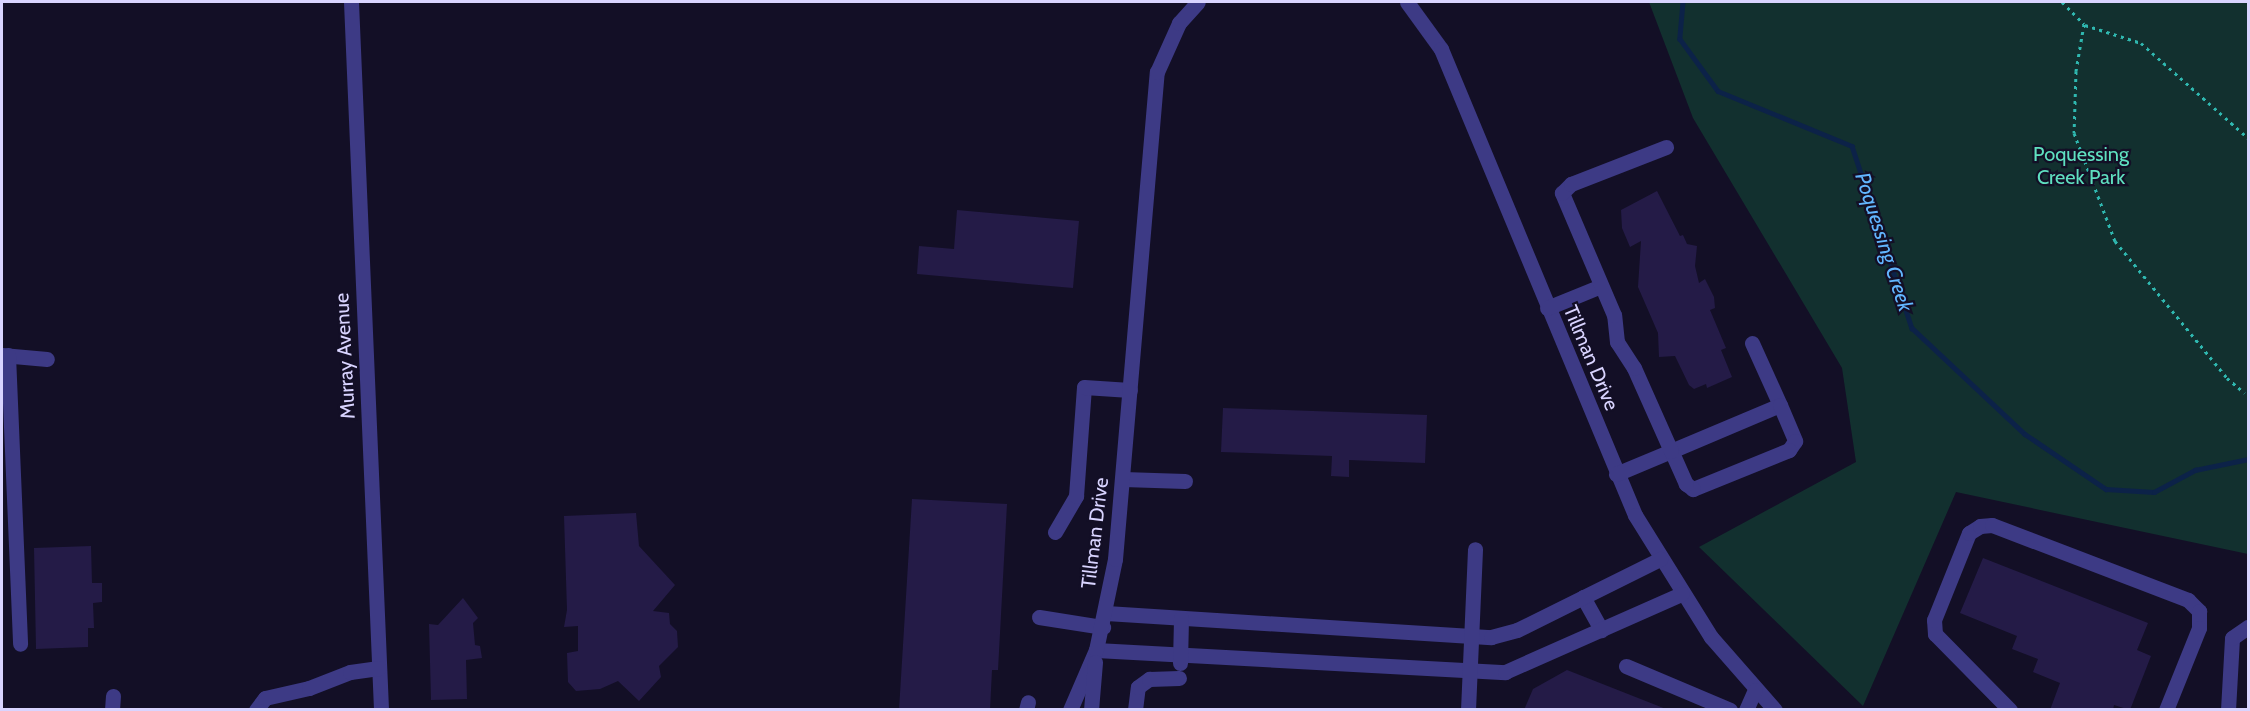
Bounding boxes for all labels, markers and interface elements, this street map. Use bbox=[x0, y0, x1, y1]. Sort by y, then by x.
park label: Poquessing Creek Park bbox=[2033, 143, 2129, 190]
water label: Poquessing Creek bbox=[1850, 169, 1918, 315]
street label: Murray Avenue bbox=[330, 292, 360, 420]
street label: Tillman Drive bbox=[1558, 302, 1624, 414]
street label: Tillman Drive bbox=[1076, 476, 1114, 590]

